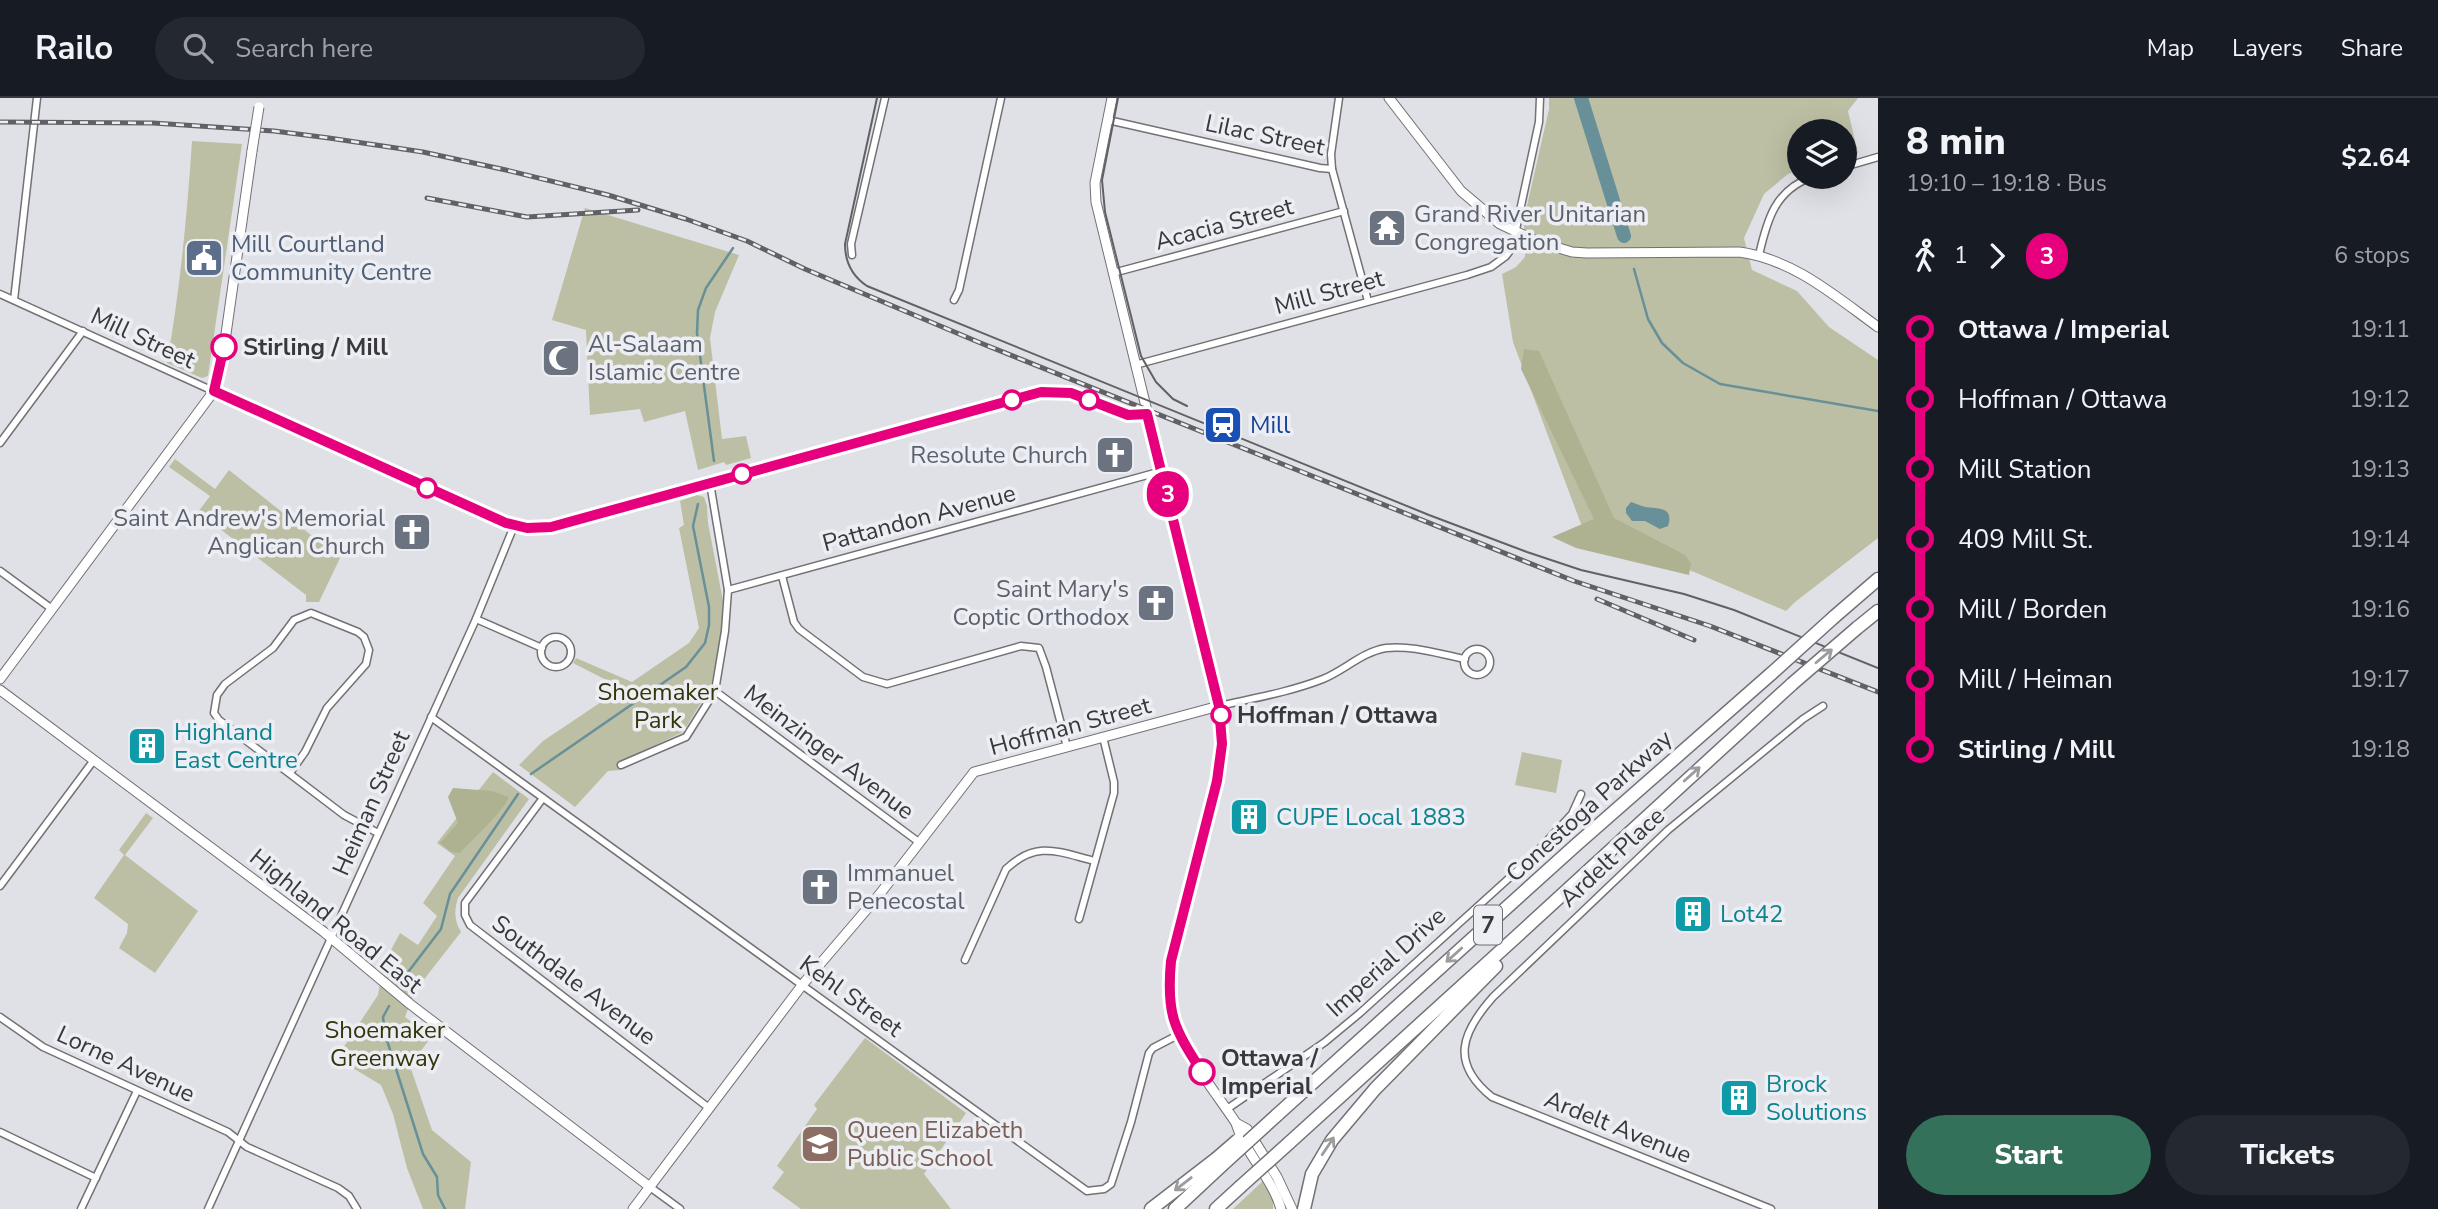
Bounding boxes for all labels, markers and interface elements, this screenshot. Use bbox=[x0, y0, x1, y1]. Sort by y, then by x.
search box bbox=[155, 17, 645, 80]
text: Railo bbox=[35, 26, 113, 71]
icon: search bbox=[179, 29, 217, 67]
text: Search here bbox=[235, 31, 373, 66]
text: Map bbox=[2147, 32, 2194, 64]
text: Layers bbox=[2232, 32, 2303, 64]
text: Share bbox=[2341, 32, 2403, 64]
street label: Lilac Street bbox=[1202, 107, 1328, 163]
text: 8 min bbox=[1906, 116, 2006, 167]
map controls bbox=[1787, 119, 1857, 189]
button: layers bbox=[1787, 119, 1857, 189]
text: $2.64 bbox=[2341, 140, 2410, 175]
text: 19:10 – 19:18 · Bus bbox=[1906, 168, 2107, 199]
street label: Acacia Street bbox=[1151, 190, 1297, 258]
place label: Grand River Unitarian Congregation bbox=[1414, 198, 1646, 258]
temple icon: Grand River Unitarian Congregation bbox=[1366, 207, 1408, 249]
place label: Mill Courtland Community Centre bbox=[231, 228, 432, 288]
public building icon: Mill Courtland Community Centre bbox=[183, 237, 225, 279]
icon: walk bbox=[1906, 237, 1944, 275]
icon: forward bbox=[1978, 237, 2016, 275]
text: 1 bbox=[1954, 240, 1968, 271]
text: 3 bbox=[2040, 240, 2054, 272]
text: 6 stops bbox=[2334, 240, 2410, 271]
street label: Mill Street bbox=[1271, 262, 1388, 322]
street label: Mill Street bbox=[86, 300, 201, 376]
text: Ottawa / Imperial bbox=[1958, 312, 2169, 347]
text: 19:11 bbox=[2350, 314, 2410, 345]
place label: Al-Salaam Islamic Centre bbox=[588, 328, 740, 388]
place label: Stirling / Mill bbox=[243, 331, 388, 363]
marker: Stirling / Mill bbox=[211, 334, 237, 360]
mosque icon: Al-Salaam Islamic Centre bbox=[540, 337, 582, 379]
text: Hoffman / Ottawa bbox=[1958, 382, 2167, 417]
text: 19:12 bbox=[2350, 384, 2410, 415]
unlabelled marker bbox=[1002, 390, 1022, 410]
unlabelled marker bbox=[1079, 390, 1099, 410]
station icon: Mill bbox=[1202, 404, 1244, 446]
place label: Mill bbox=[1250, 409, 1290, 441]
church icon: Resolute Church bbox=[1094, 434, 1136, 476]
place label: Resolute Church bbox=[910, 439, 1088, 471]
text: Mill Station bbox=[1958, 452, 2092, 487]
text: 19:13 bbox=[2350, 454, 2410, 485]
unlabelled marker bbox=[732, 464, 752, 484]
line badge: 3 bbox=[1145, 471, 1191, 517]
street label: Pattandon Avenue bbox=[819, 477, 1019, 559]
unlabelled marker bbox=[417, 478, 437, 498]
text: 3 bbox=[1161, 478, 1175, 510]
place label: Saint Andrew's Memorial Anglican Church bbox=[113, 502, 385, 562]
church icon: Saint Andrew's Memorial Anglican Church bbox=[391, 511, 433, 553]
text: 409 Mill St. bbox=[1958, 522, 2093, 557]
text: 19:14 bbox=[2350, 524, 2410, 555]
place label: Saint Mary's Coptic Orthodox bbox=[953, 573, 1129, 633]
church icon: Saint Mary's Coptic Orthodox bbox=[1135, 582, 1177, 624]
text: Mill / Borden bbox=[1958, 592, 2107, 627]
text: 19:16 bbox=[2350, 594, 2410, 625]
one-way arrow bbox=[1815, 648, 1833, 664]
text: Mill / Heiman bbox=[1958, 662, 2113, 697]
text: 19:17 bbox=[2350, 664, 2410, 695]
park label: Shoemaker Park bbox=[598, 676, 719, 736]
street label: Meinzinger Avenue bbox=[737, 677, 921, 827]
street label: Hoffman Street bbox=[986, 689, 1155, 763]
place label: Hoffman / Ottawa bbox=[1237, 699, 1438, 731]
marker: Hoffman / Ottawa bbox=[1211, 705, 1231, 725]
place label: Highland East Centre bbox=[174, 716, 298, 776]
street label: Conestoga Parkway bbox=[1499, 722, 1680, 889]
building icon: Highland East Centre bbox=[126, 725, 168, 767]
street label: Heiman Street bbox=[325, 725, 417, 880]
text: Stirling / Mill bbox=[1958, 732, 2115, 767]
text: 19:18 bbox=[2350, 734, 2410, 765]
one-way arrow bbox=[1683, 766, 1700, 783]
building icon: CUPE Local 1883 bbox=[1228, 796, 1270, 838]
street label: Ardelt Place bbox=[1553, 800, 1671, 914]
place label: CUPE Local 1883 bbox=[1276, 801, 1466, 833]
street label: Highland Road East bbox=[243, 841, 429, 1001]
place label: Immanuel Penecostal bbox=[847, 857, 965, 917]
church icon: Immanuel Penecostal bbox=[799, 866, 841, 908]
building icon: Lot42 bbox=[1672, 893, 1714, 935]
place label: Lot42 bbox=[1720, 898, 1783, 930]
street label: Imperial Drive bbox=[1319, 900, 1453, 1024]
road number: 7 bbox=[1474, 905, 1502, 944]
street label: Southdale Avenue bbox=[485, 908, 663, 1052]
one-way arrow bbox=[1446, 947, 1464, 963]
street label: Kehl Street bbox=[793, 948, 909, 1045]
park label: Shoemaker Greenway bbox=[325, 1014, 446, 1074]
street label: Lorne Avenue bbox=[52, 1018, 200, 1110]
place label: Ottawa / Imperial bbox=[1221, 1042, 1318, 1102]
marker: Ottawa / Imperial bbox=[1189, 1059, 1215, 1085]
place label: Brock Solutions bbox=[1766, 1068, 1867, 1128]
building icon: Brock Solutions bbox=[1718, 1077, 1760, 1119]
street label: Ardelt Avenue bbox=[1540, 1083, 1696, 1171]
place label: Queen Elizabeth Public School bbox=[847, 1114, 1023, 1174]
button: Start bbox=[1906, 1115, 2151, 1195]
button: Tickets bbox=[2165, 1115, 2410, 1195]
school or university icon: Queen Elizabeth Public School bbox=[799, 1123, 841, 1165]
one-way arrow bbox=[1321, 1137, 1335, 1156]
one-way arrow bbox=[1175, 1177, 1193, 1192]

